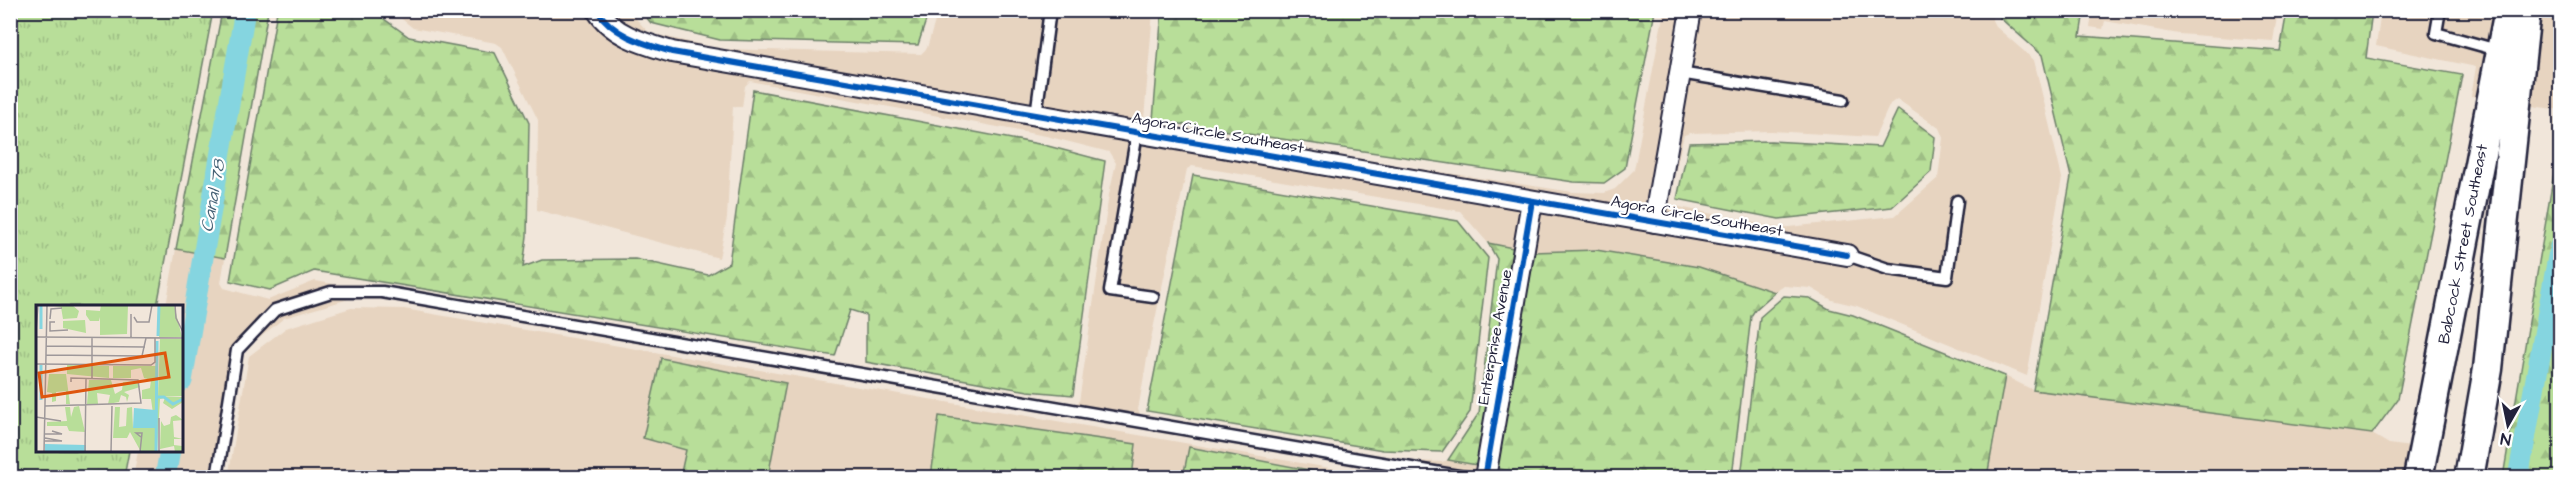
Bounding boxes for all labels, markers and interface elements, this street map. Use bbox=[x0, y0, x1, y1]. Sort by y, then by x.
street label: Agora Circle Southeast bbox=[1130, 107, 1306, 160]
street label: Babcock Street Southeast bbox=[2433, 142, 2493, 346]
water label: Canal 78 bbox=[194, 157, 232, 234]
street label: Agora Circle Southeast bbox=[1609, 190, 1785, 243]
street label: Enterprise Avenue bbox=[1472, 267, 1518, 406]
inset map bbox=[36, 305, 183, 452]
north arrow bbox=[2478, 395, 2538, 455]
text: N bbox=[2499, 427, 2512, 450]

